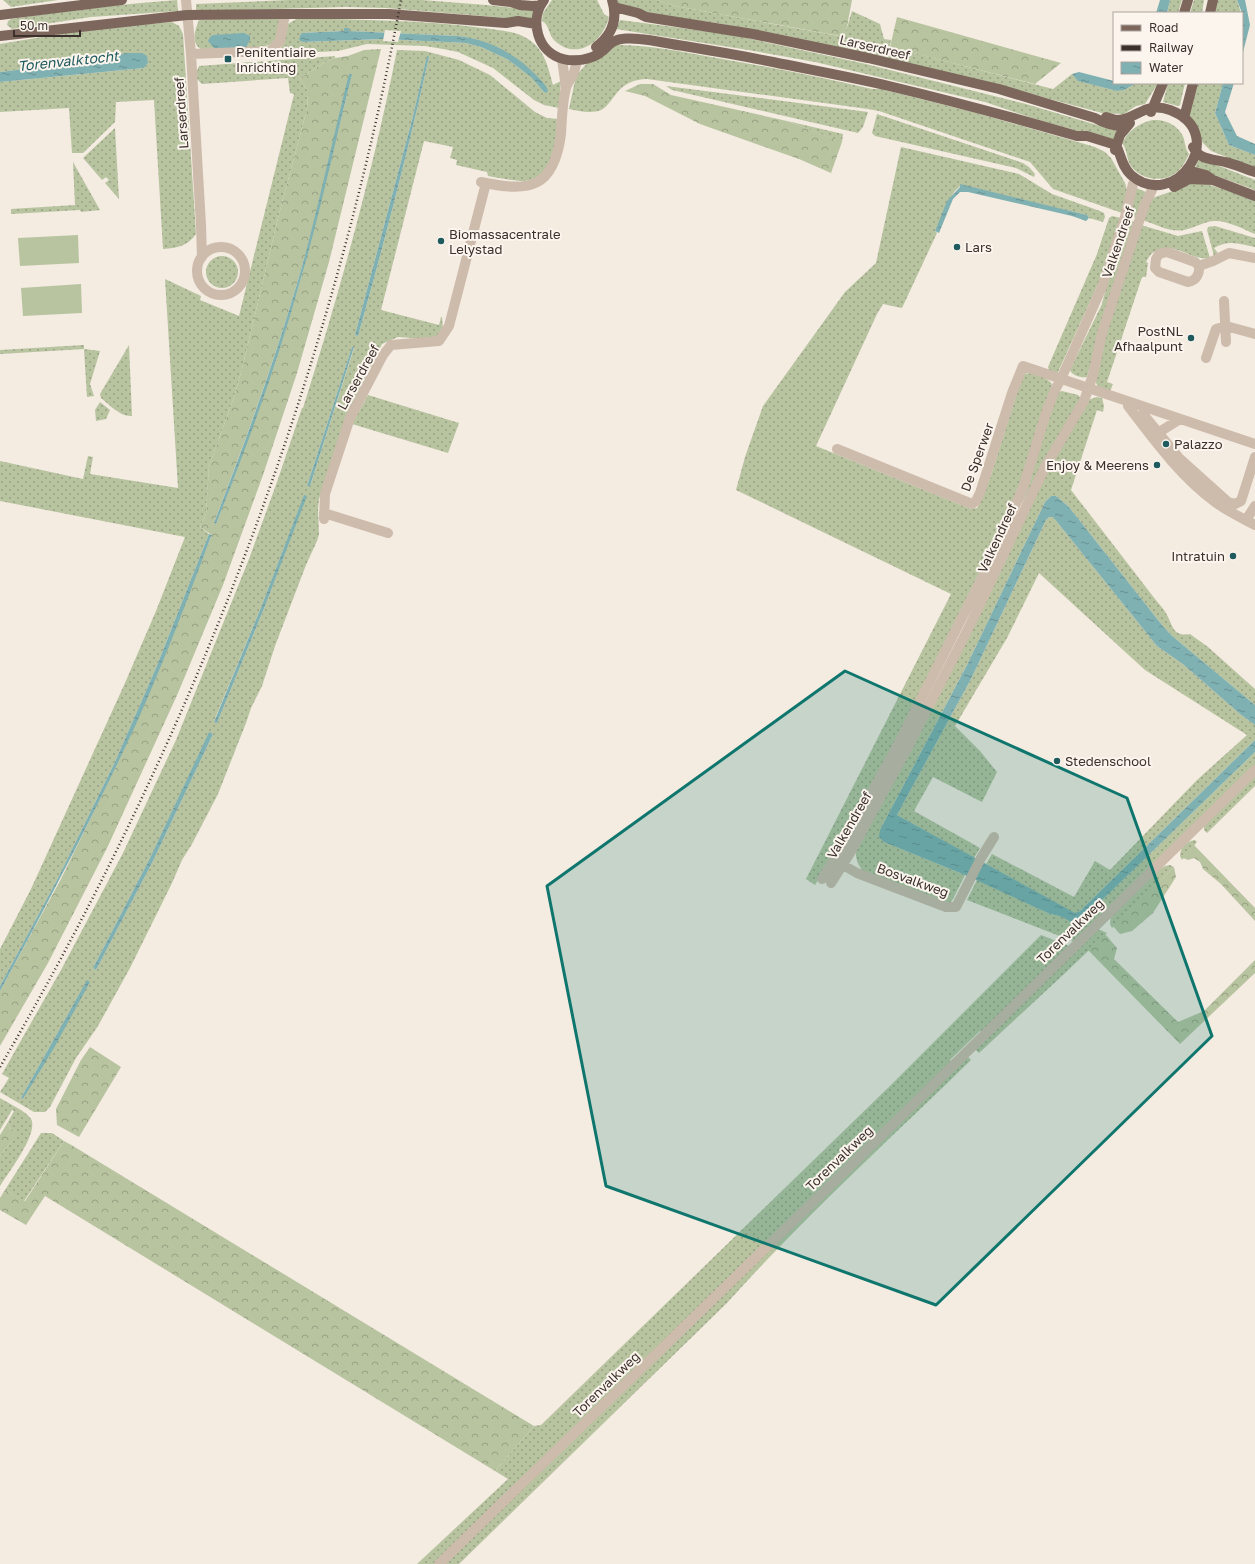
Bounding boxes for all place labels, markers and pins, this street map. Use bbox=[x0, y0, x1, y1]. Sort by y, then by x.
place label: Penitentiaire Inrichting bbox=[236, 44, 316, 75]
marker: Penitentiaire Inrichting bbox=[223, 54, 233, 64]
place label: Biomassacentrale Lelystad bbox=[449, 226, 561, 257]
marker: Biomassacentrale Lelystad bbox=[436, 236, 446, 246]
place label: Lars bbox=[965, 239, 992, 255]
marker: Lars bbox=[952, 242, 962, 252]
place label: PostNL Afhaalpunt bbox=[1114, 323, 1184, 354]
marker: PostNL Afhaalpunt bbox=[1186, 333, 1196, 343]
place label: Palazzo bbox=[1174, 436, 1223, 452]
marker: Palazzo bbox=[1161, 439, 1171, 449]
place label: Enjoy & Meerens bbox=[1046, 457, 1149, 473]
marker: Enjoy & Meerens bbox=[1152, 460, 1162, 470]
place label: Intratuin bbox=[1171, 548, 1225, 564]
marker: Intratuin bbox=[1228, 551, 1238, 561]
place label: Stedenschool bbox=[1065, 753, 1151, 769]
marker: Stedenschool bbox=[1052, 756, 1062, 766]

